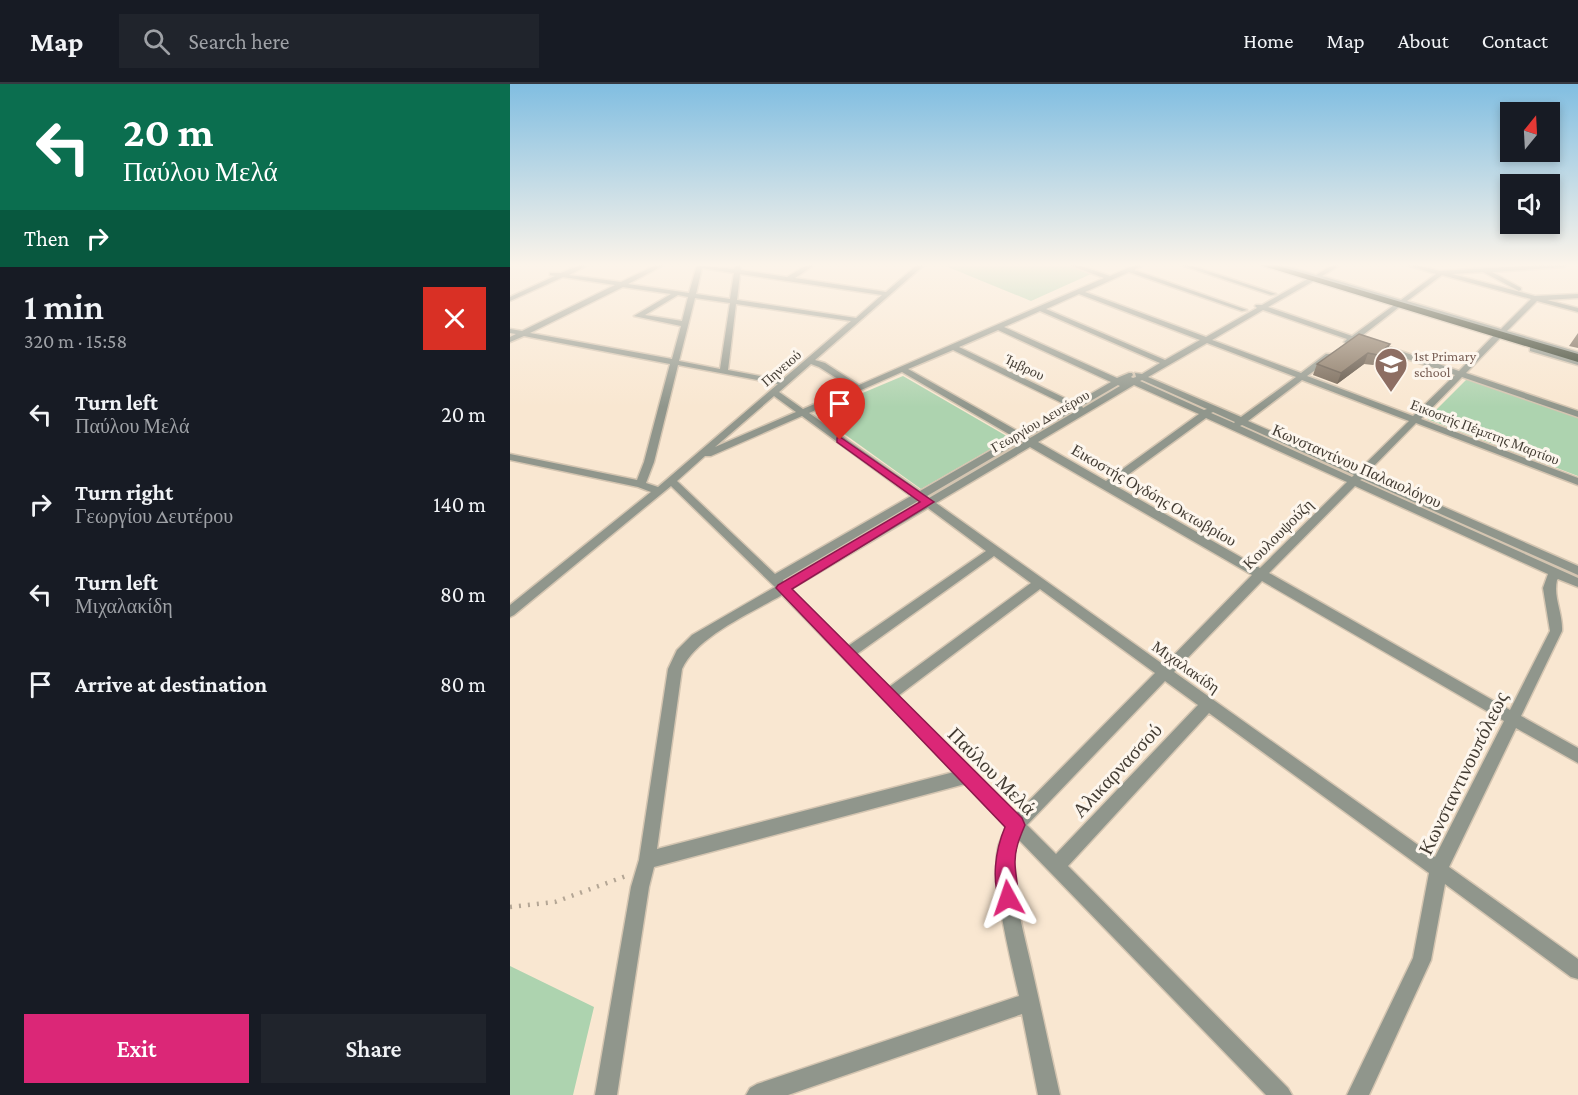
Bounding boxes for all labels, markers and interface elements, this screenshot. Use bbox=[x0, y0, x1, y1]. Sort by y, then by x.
search box bbox=[119, 14, 539, 68]
icon: search bbox=[140, 25, 173, 58]
text: Map bbox=[30, 26, 83, 57]
text: Search here bbox=[188, 29, 289, 54]
text: Home bbox=[1243, 29, 1293, 53]
text: Map bbox=[1326, 29, 1365, 53]
text: About bbox=[1398, 29, 1449, 53]
text: Contact bbox=[1482, 29, 1548, 53]
north arrow bbox=[1500, 102, 1560, 162]
map controls bbox=[1500, 102, 1560, 234]
icon: left bbox=[24, 108, 102, 186]
text: 20 m bbox=[123, 108, 214, 155]
text: Παύλου Μελά bbox=[123, 157, 278, 187]
button: sound bbox=[1500, 174, 1560, 234]
icon: right bbox=[81, 222, 114, 255]
text: Then bbox=[24, 226, 69, 251]
text: 1 min bbox=[24, 287, 104, 327]
button: close bbox=[423, 287, 486, 350]
text: 320 m · 15:58 bbox=[24, 330, 127, 352]
street label: Πηνειού bbox=[758, 346, 804, 390]
school or university icon: 1st Primary school bbox=[1373, 346, 1409, 393]
place label: 1st Primary school bbox=[1414, 348, 1477, 380]
street label: Ίμβρου bbox=[1002, 350, 1047, 383]
pin bbox=[814, 378, 865, 440]
street label: Γεωργίου Δευτέρου bbox=[988, 386, 1092, 456]
icon: arrive bbox=[823, 387, 856, 420]
text: Turn left bbox=[75, 390, 158, 415]
street label: Εικοστής Πέμπτης Μαρτίου bbox=[1408, 396, 1562, 468]
icon: left bbox=[24, 398, 57, 431]
text: 20 m bbox=[441, 402, 486, 427]
text: Παύλου Μελά bbox=[75, 415, 190, 437]
street label: Κωνσταντίνου Παλαιολόγου bbox=[1269, 421, 1444, 512]
street label: Εικοστής Ογδόης Οκτωβρίου bbox=[1068, 441, 1239, 550]
text: Turn right bbox=[75, 480, 173, 505]
icon: right bbox=[24, 488, 57, 521]
text: 140 m bbox=[433, 492, 486, 517]
street label: Κουλουψούζη bbox=[1240, 496, 1317, 573]
text: Γεωργίου Δευτέρου bbox=[75, 505, 233, 527]
text: Turn left bbox=[75, 570, 158, 595]
icon: left bbox=[24, 578, 57, 611]
text: 80 m bbox=[440, 582, 486, 607]
text: Μιχαλακίδη bbox=[75, 595, 173, 617]
street label: Μιχαλακίδη bbox=[1149, 638, 1223, 697]
icon: arrive bbox=[24, 668, 57, 701]
text: Arrive at destination bbox=[75, 672, 267, 697]
text: 80 m bbox=[440, 672, 486, 697]
street label: Κωνσταντινουπόλεως bbox=[1414, 688, 1512, 858]
street label: Αλικαρνασσού bbox=[1068, 718, 1167, 822]
street label: Παύλου Μελά bbox=[944, 723, 1041, 820]
position arrow bbox=[976, 866, 1040, 930]
button: Exit bbox=[24, 1014, 249, 1083]
button: Share bbox=[261, 1014, 486, 1083]

